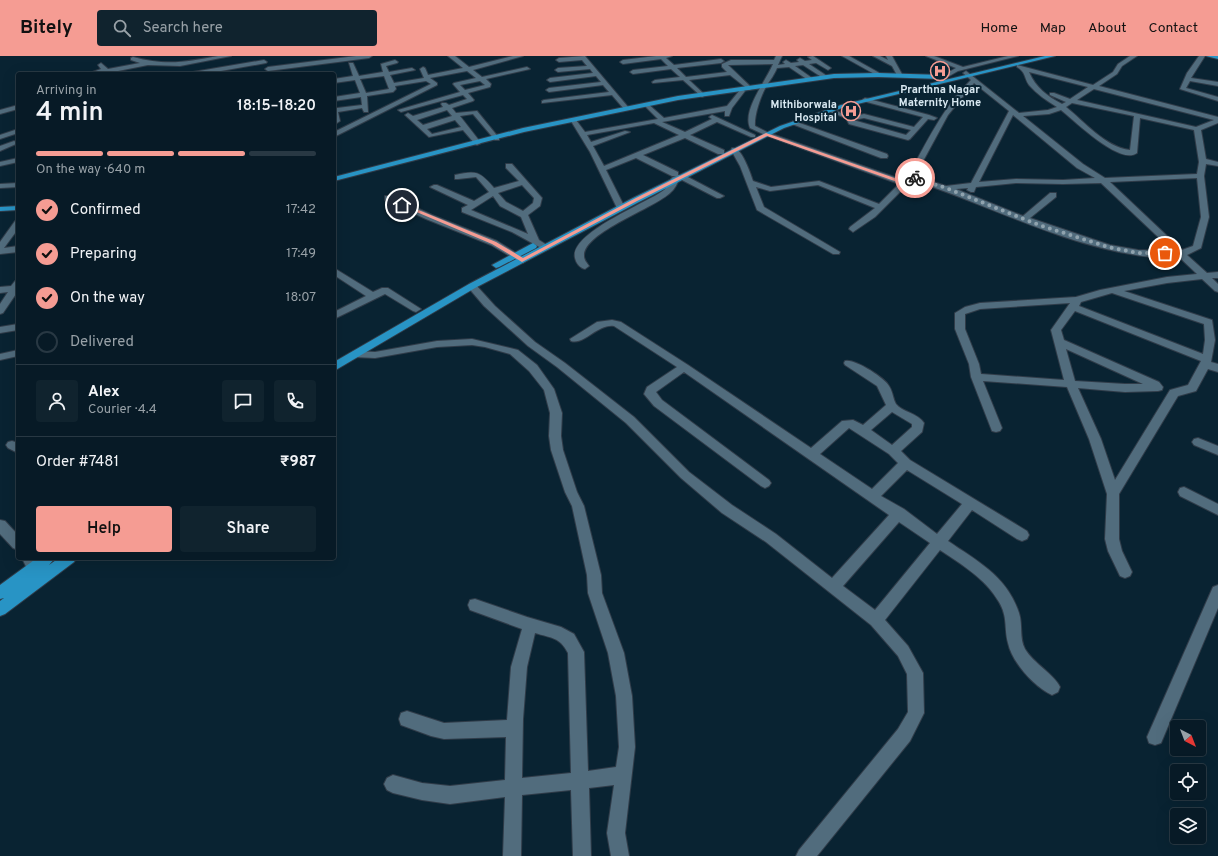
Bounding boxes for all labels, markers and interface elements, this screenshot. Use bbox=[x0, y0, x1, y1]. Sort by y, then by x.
search box bbox=[97, 10, 377, 46]
text: Bitely bbox=[20, 16, 73, 40]
icon: search bbox=[111, 17, 133, 39]
text: Search here bbox=[143, 19, 223, 38]
text: Home bbox=[981, 20, 1018, 37]
text: Map bbox=[1040, 20, 1066, 37]
text: About bbox=[1088, 20, 1127, 37]
text: Contact bbox=[1149, 20, 1198, 37]
hospital icon: Prarthna Nagar Maternity Home bbox=[929, 60, 951, 82]
text: Arriving in bbox=[36, 83, 97, 99]
place label: Prarthna Nagar Maternity Home bbox=[899, 83, 981, 110]
text: 4 min bbox=[36, 97, 104, 130]
text: 18:15–18:20 bbox=[237, 97, 316, 116]
place label: Mithiborwala Hospital bbox=[771, 98, 837, 125]
hospital icon: Mithiborwala Hospital bbox=[840, 100, 862, 122]
courier bbox=[895, 158, 935, 198]
text: On the way · 640 m bbox=[36, 162, 145, 178]
icon: bike bbox=[904, 167, 926, 189]
pin bbox=[385, 188, 419, 222]
icon: home bbox=[391, 194, 413, 216]
icon: check bbox=[36, 199, 58, 221]
text: Confirmed bbox=[70, 201, 141, 220]
text: 17:42 bbox=[286, 202, 316, 218]
pin bbox=[1148, 236, 1182, 270]
icon: bag bbox=[1154, 242, 1176, 264]
icon: check bbox=[36, 243, 58, 265]
text: Preparing bbox=[70, 245, 137, 264]
text: 17:49 bbox=[286, 246, 316, 262]
icon: check bbox=[36, 287, 58, 309]
text: On the way bbox=[70, 289, 145, 308]
text: 18:07 bbox=[286, 290, 316, 306]
text: Delivered bbox=[70, 333, 134, 352]
button: person bbox=[36, 380, 78, 422]
button: chat bbox=[222, 380, 264, 422]
button: phone bbox=[274, 380, 316, 422]
text: Alex bbox=[88, 383, 120, 402]
text: Courier · 4.4 bbox=[88, 402, 157, 418]
text: Order #7481 bbox=[36, 453, 119, 472]
text: ₹987 bbox=[280, 453, 316, 472]
button: Help bbox=[36, 506, 172, 552]
button: Share bbox=[180, 506, 316, 552]
north arrow bbox=[1170, 720, 1206, 756]
map controls bbox=[1170, 720, 1206, 844]
button: locate bbox=[1170, 764, 1206, 800]
button: layers bbox=[1170, 808, 1206, 844]

